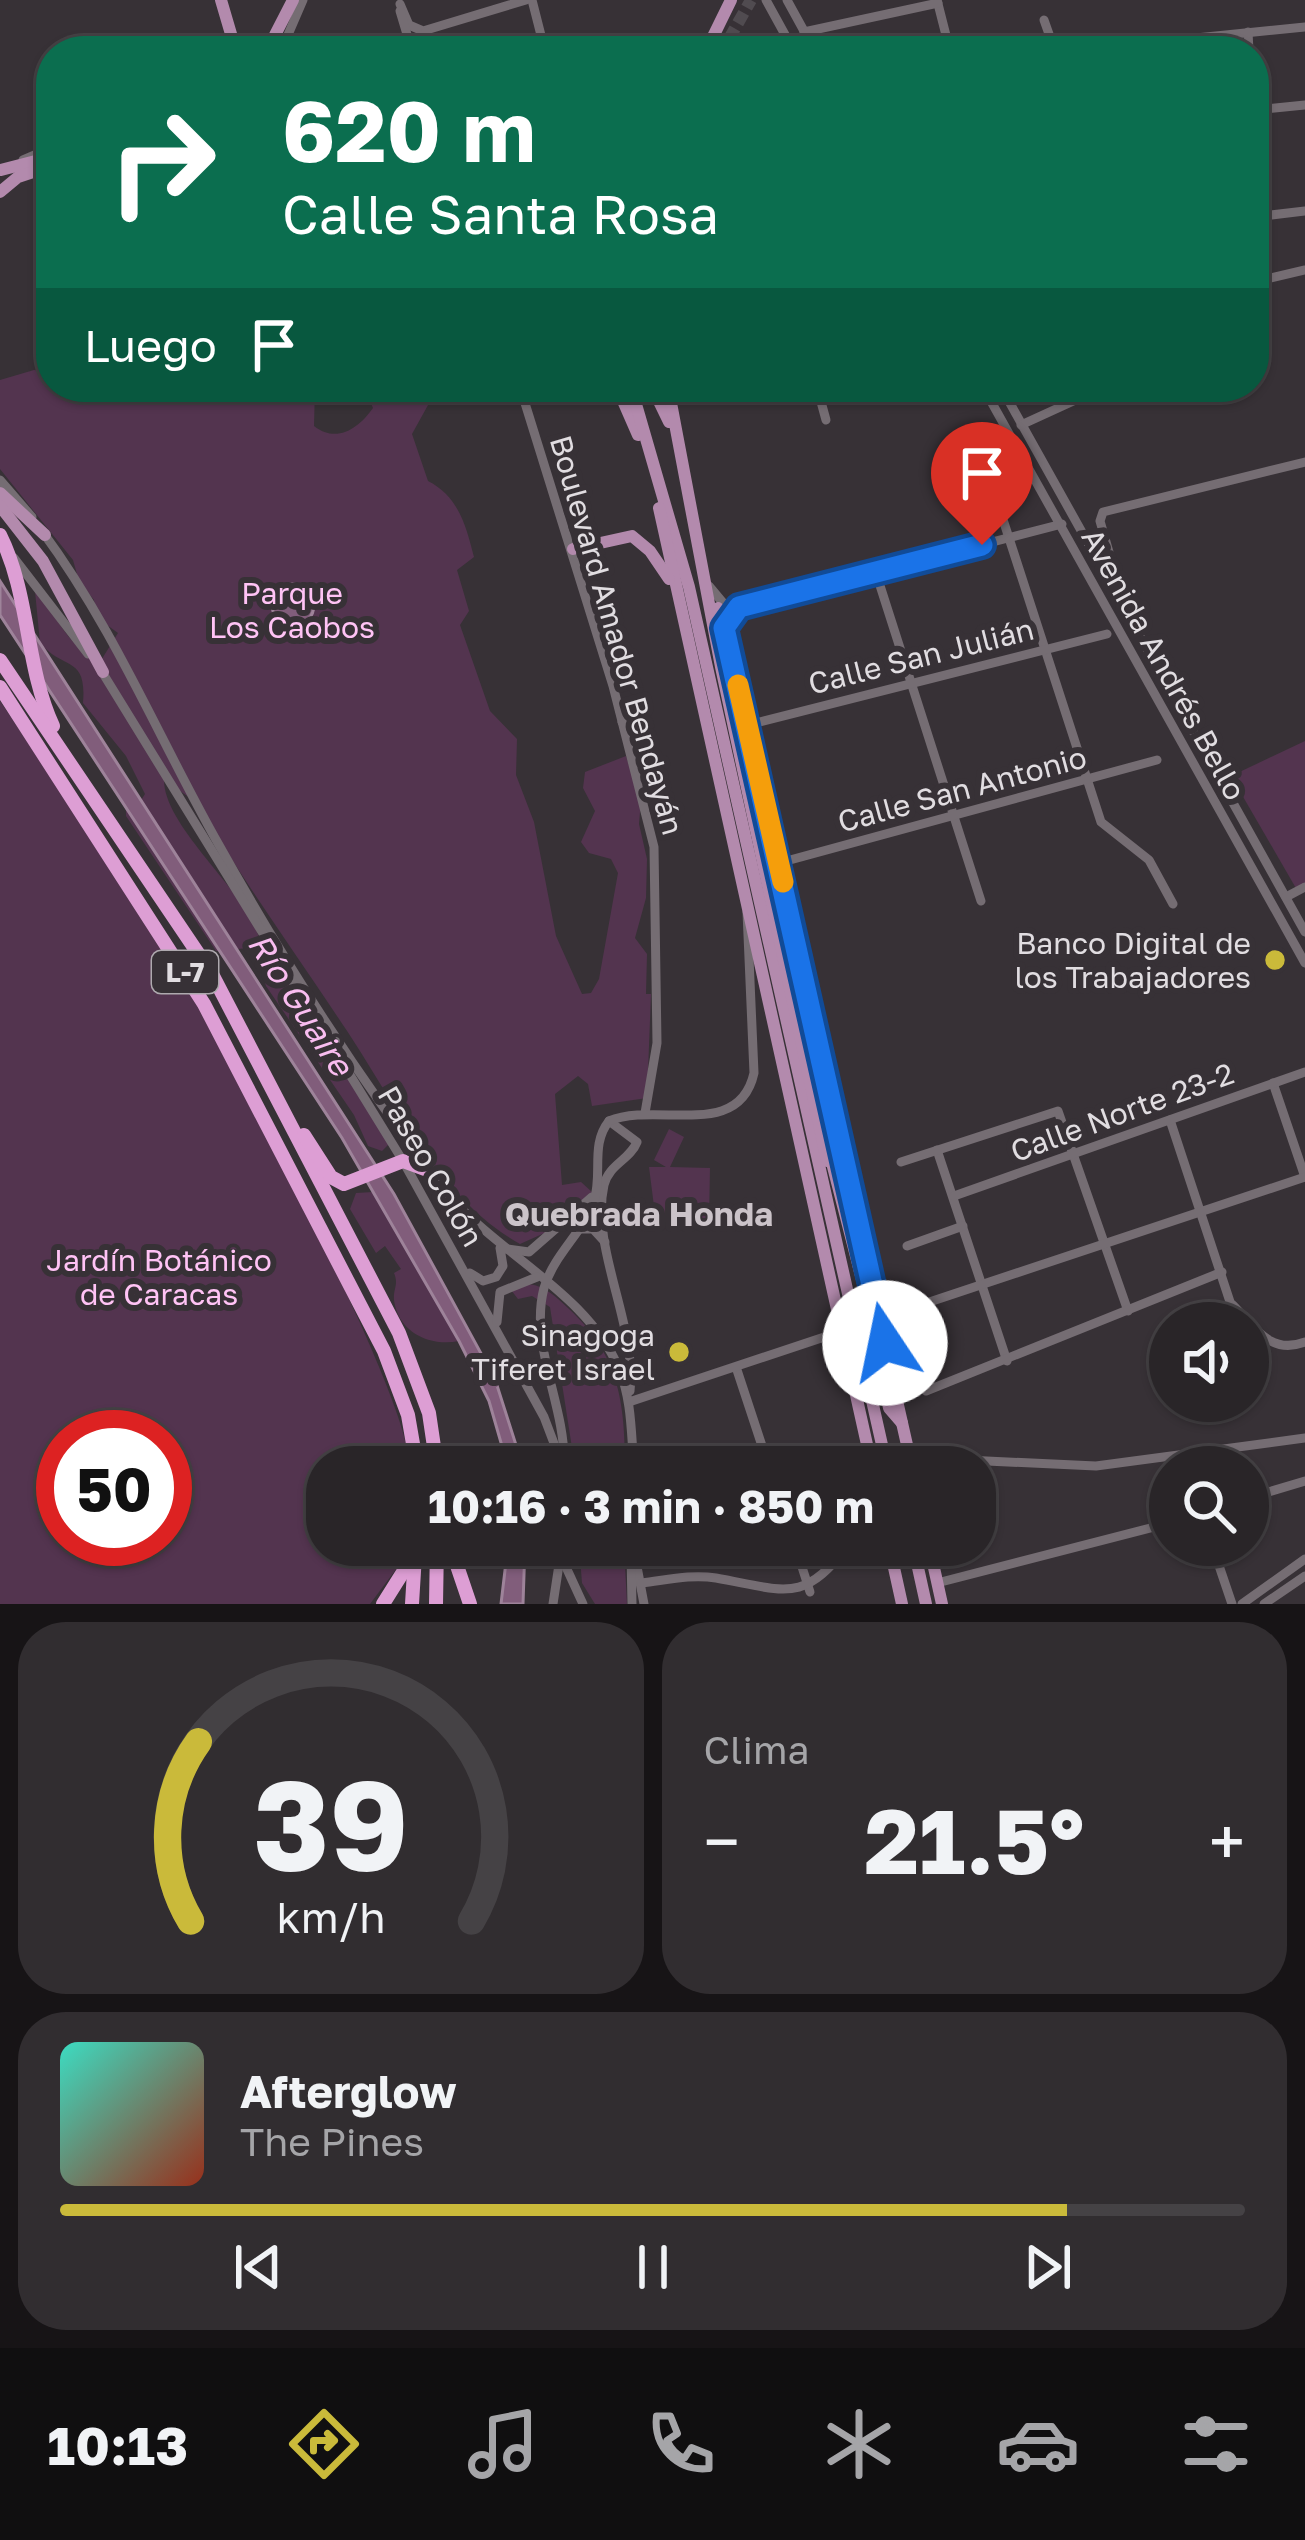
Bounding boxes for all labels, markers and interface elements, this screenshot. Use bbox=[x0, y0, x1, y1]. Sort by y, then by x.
text: 620 m bbox=[282, 80, 536, 180]
icon: right bbox=[84, 84, 240, 240]
text: Calle Santa Rosa bbox=[282, 181, 719, 246]
icon: arrive bbox=[241, 312, 307, 378]
text: Luego bbox=[84, 318, 217, 372]
pin bbox=[931, 422, 1033, 545]
street label: Boulevard Amador Bendayán bbox=[543, 431, 691, 839]
icon: arrive bbox=[949, 440, 1015, 506]
street label: Avenida Andrés Bello bbox=[1074, 522, 1254, 806]
park label: Parque Los Caobos bbox=[209, 575, 375, 645]
street label: Calle San Julián bbox=[805, 611, 1037, 701]
street label: Calle San Antonio bbox=[834, 738, 1090, 840]
place label: Banco Digital de los Trabajadores bbox=[1015, 925, 1251, 995]
water label: Río Guaire bbox=[241, 926, 363, 1085]
marker: Banco Digital de los Trabajadores bbox=[1262, 947, 1288, 973]
road number: L-7 bbox=[152, 951, 218, 993]
street label: Calle Norte 23-2 bbox=[1005, 1055, 1239, 1169]
street label: Paseo Colón bbox=[371, 1079, 491, 1253]
district label: Quebrada Honda bbox=[505, 1194, 773, 1233]
park label: Jardín Botánico de Caracas bbox=[46, 1242, 272, 1312]
position arrow bbox=[822, 1280, 948, 1406]
map controls bbox=[1149, 1302, 1269, 1566]
button: sound bbox=[1149, 1302, 1269, 1422]
place label: Sinagoga Tiferet Israel bbox=[471, 1317, 655, 1387]
marker: Sinagoga Tiferet Israel bbox=[666, 1339, 692, 1365]
speed limit sign: 50 bbox=[36, 1410, 192, 1566]
button: search bbox=[1149, 1446, 1269, 1566]
text: 10:16 · 3 min · 850 m bbox=[428, 1479, 874, 1533]
text: Clima bbox=[704, 1726, 810, 1773]
text: 39 bbox=[253, 1748, 408, 1897]
text: 21.5° bbox=[864, 1786, 1084, 1894]
text: − bbox=[704, 1801, 740, 1881]
text: + bbox=[1209, 1801, 1245, 1881]
text: km/h bbox=[276, 1891, 385, 1942]
text: Afterglow bbox=[240, 2064, 457, 2118]
text: The Pines bbox=[240, 2118, 424, 2165]
icon: previous bbox=[225, 2234, 291, 2300]
icon: pause bbox=[620, 2234, 686, 2300]
icon: next bbox=[1015, 2234, 1081, 2300]
icon: directions bbox=[282, 2402, 366, 2486]
icon: music bbox=[461, 2402, 545, 2486]
icon: phone bbox=[639, 2402, 723, 2486]
icon: climate bbox=[817, 2402, 901, 2486]
icon: car bbox=[996, 2402, 1080, 2486]
icon: filters bbox=[1174, 2402, 1258, 2486]
text: 10:13 bbox=[47, 2412, 188, 2477]

